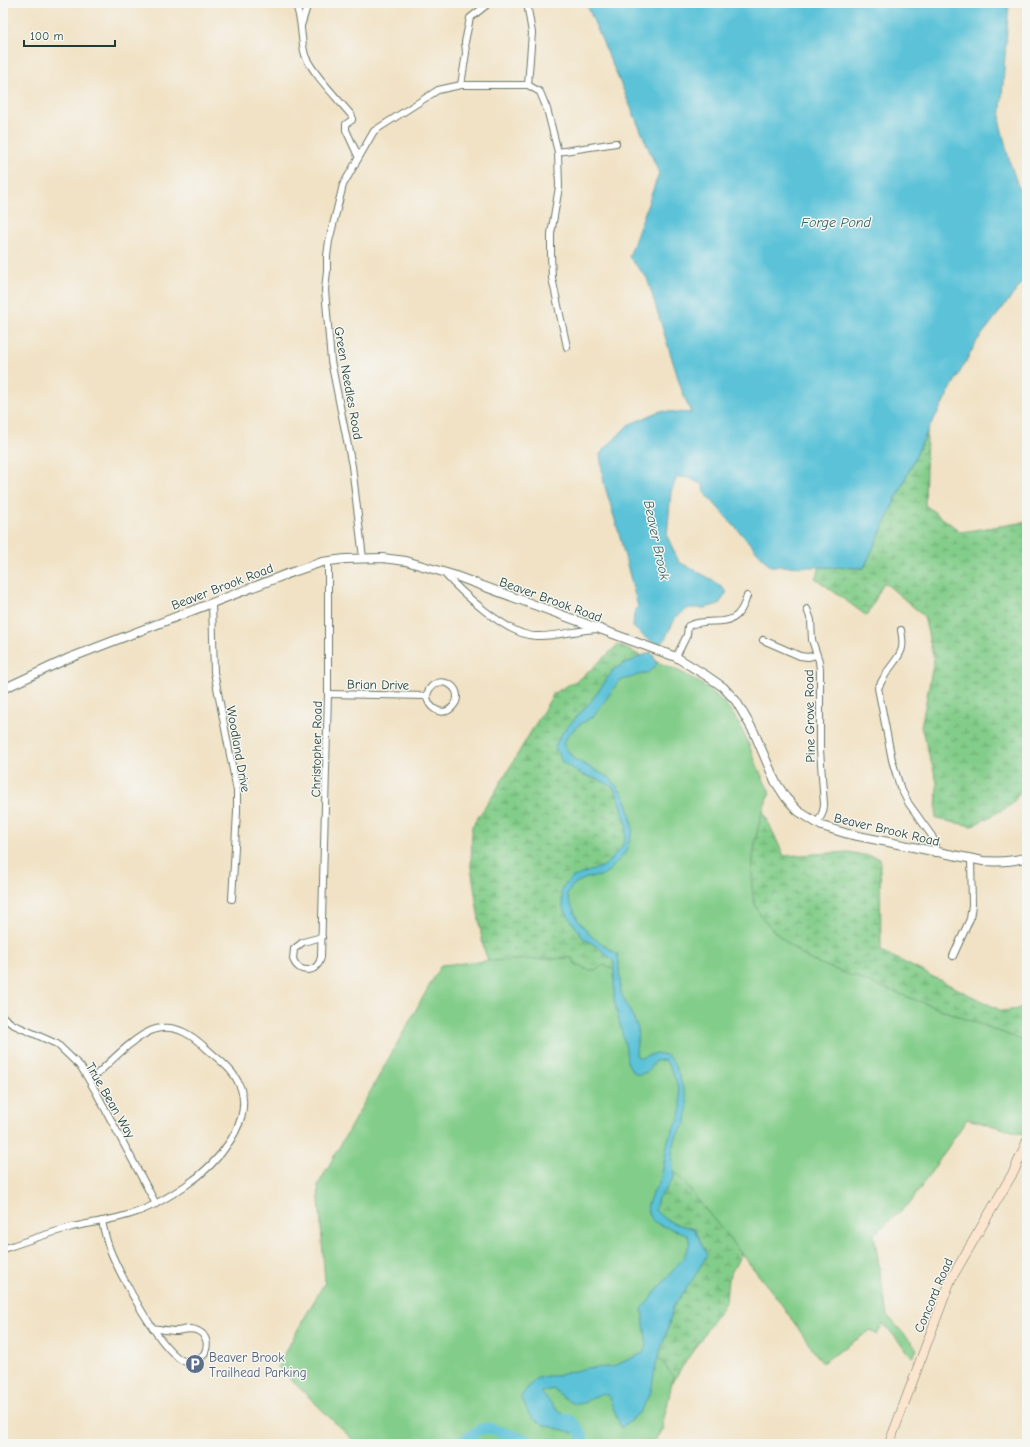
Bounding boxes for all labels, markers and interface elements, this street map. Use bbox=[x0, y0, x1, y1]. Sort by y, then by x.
scale bar bbox=[24, 22, 115, 48]
text: 100 m bbox=[30, 29, 63, 43]
water label: Forge Pond bbox=[801, 214, 872, 231]
street label: Green Needles Road bbox=[331, 325, 366, 441]
water label: Beaver Brook bbox=[640, 498, 673, 582]
street label: Beaver Brook Road bbox=[169, 560, 275, 613]
street label: Beaver Brook Road bbox=[498, 574, 604, 625]
street label: Pine Grove Road bbox=[801, 669, 818, 763]
street label: Brian Drive bbox=[347, 676, 410, 693]
street label: Christopher Road bbox=[308, 701, 325, 797]
street label: Woodland Drive bbox=[224, 705, 254, 794]
street label: Beaver Brook Road bbox=[833, 810, 941, 849]
street label: True Bean Way bbox=[83, 1060, 138, 1141]
street label: Concord Road bbox=[911, 1256, 956, 1335]
place label: Beaver Brook Trailhead Parking bbox=[209, 1350, 307, 1380]
parking icon: Beaver Brook Trailhead Parking bbox=[184, 1353, 206, 1375]

